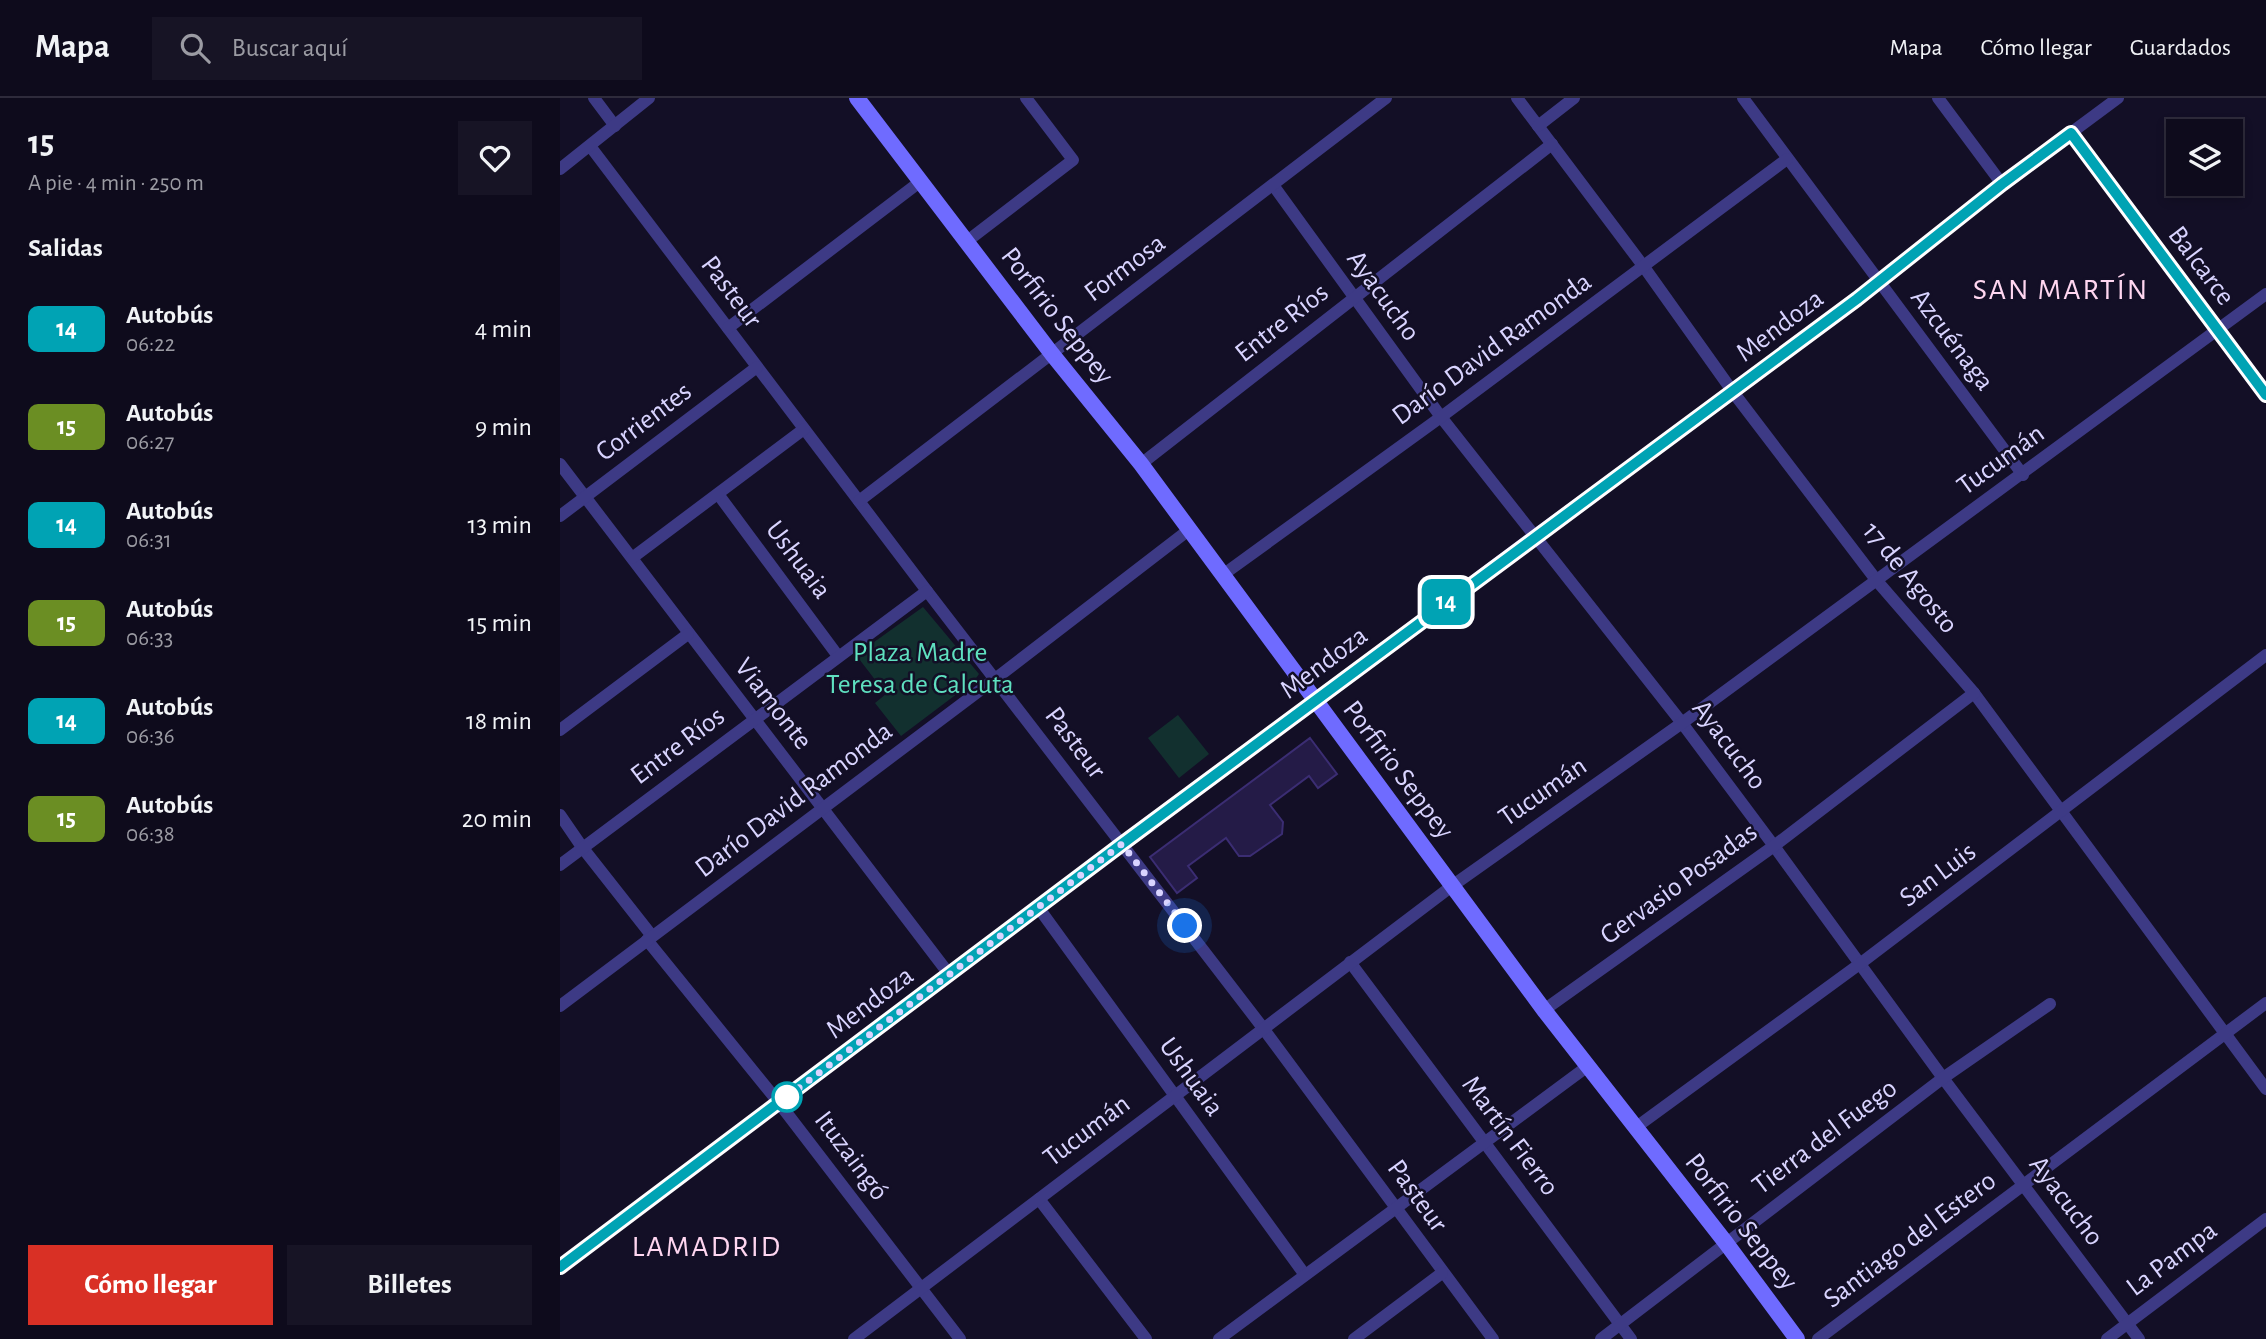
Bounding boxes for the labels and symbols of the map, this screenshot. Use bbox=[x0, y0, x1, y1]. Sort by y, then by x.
street label: Balcarce bbox=[2163, 221, 2239, 311]
street label: Formosa bbox=[1079, 229, 1171, 307]
street label: Porfirio Seppey bbox=[995, 243, 1119, 389]
street label: Ayacucho bbox=[1341, 246, 1425, 346]
street label: Pasteur bbox=[695, 251, 767, 333]
street label: Darío David Ramonda bbox=[1387, 267, 1597, 430]
district label: SAN MARTÍN bbox=[1973, 273, 2149, 305]
street label: Entre Ríos bbox=[1230, 278, 1334, 368]
street label: Mendoza bbox=[1731, 284, 1829, 368]
street label: Azcuénaga bbox=[1905, 284, 1999, 396]
street label: Corrientes bbox=[591, 377, 697, 467]
street label: Tucumán bbox=[1952, 419, 2050, 501]
street label: Ushuaia bbox=[760, 516, 836, 604]
street label: 17 de Agosto bbox=[1857, 517, 1963, 639]
line badge: 14 bbox=[1414, 579, 1477, 625]
street label: Mendoza bbox=[1275, 621, 1373, 705]
park label: Plaza Madre Teresa de Calcuta bbox=[826, 639, 1014, 699]
street label: Viamonte bbox=[729, 653, 817, 755]
street label: Ayacucho bbox=[1686, 695, 1772, 795]
street label: Porfirio Seppey bbox=[1337, 696, 1459, 844]
street label: Entre Ríos bbox=[626, 702, 730, 790]
street label: Pasteur bbox=[1039, 702, 1111, 784]
street label: Darío David Ramonda bbox=[690, 717, 898, 883]
street label: Tucumán bbox=[1494, 752, 1592, 832]
street label: Gervasio Posadas bbox=[1595, 818, 1763, 950]
street label: San Luis bbox=[1895, 838, 1981, 912]
your location bbox=[1167, 908, 1202, 943]
street label: Mendoza bbox=[821, 961, 919, 1045]
street label: Ushuaia bbox=[1153, 1033, 1229, 1121]
street label: Martín Fierro bbox=[1456, 1071, 1564, 1201]
street label: Tierra del Fuego bbox=[1748, 1074, 1902, 1200]
unlabelled marker bbox=[772, 1082, 802, 1112]
street label: Tucumán bbox=[1039, 1090, 1135, 1172]
street label: Ituzaingó bbox=[809, 1106, 893, 1206]
street label: Porfirio Seppey bbox=[1679, 1149, 1803, 1295]
street label: Ayacucho bbox=[2023, 1151, 2109, 1251]
street label: Pasteur bbox=[1382, 1155, 1452, 1237]
street label: Santiago del Estero bbox=[1819, 1166, 2001, 1314]
street label: La Pampa bbox=[2122, 1216, 2223, 1302]
district label: LAMADRID bbox=[632, 1232, 782, 1262]

